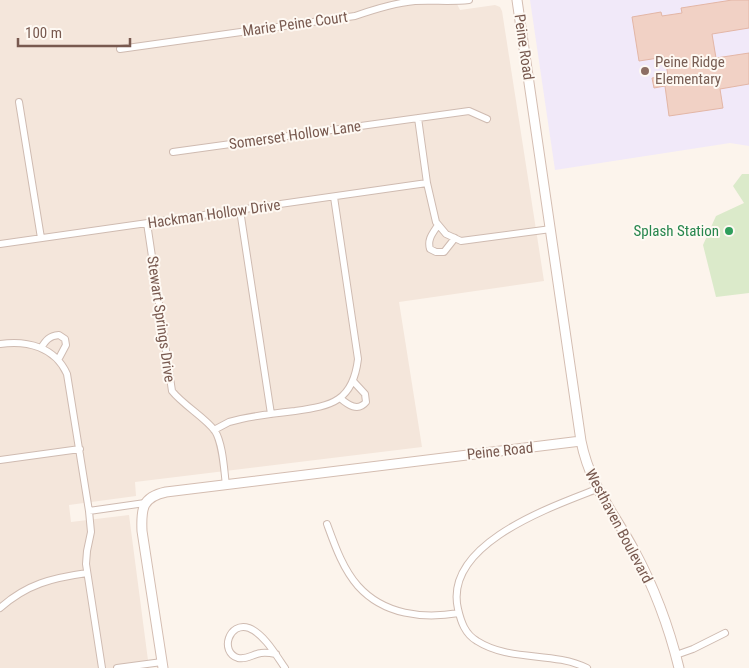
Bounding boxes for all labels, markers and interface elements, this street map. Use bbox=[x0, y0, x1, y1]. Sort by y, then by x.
street label: Marie Peine Court bbox=[241, 8, 349, 40]
street label: Peine Road bbox=[510, 13, 538, 81]
scale bar bbox=[18, 15, 130, 47]
text: 100 m bbox=[25, 24, 62, 42]
place label: Peine Ridge Elementary bbox=[655, 53, 725, 88]
marker: Peine Ridge Elementary bbox=[639, 65, 651, 77]
street label: Somerset Hollow Lane bbox=[228, 117, 362, 153]
street label: Hackman Hollow Drive bbox=[147, 196, 281, 232]
place label: Splash Station bbox=[634, 222, 719, 240]
marker: Splash Station bbox=[723, 225, 735, 237]
street label: Stewart Springs Drive bbox=[143, 255, 179, 383]
street label: Peine Road bbox=[466, 439, 534, 463]
street label: Westhaven Boulevard bbox=[581, 466, 657, 586]

